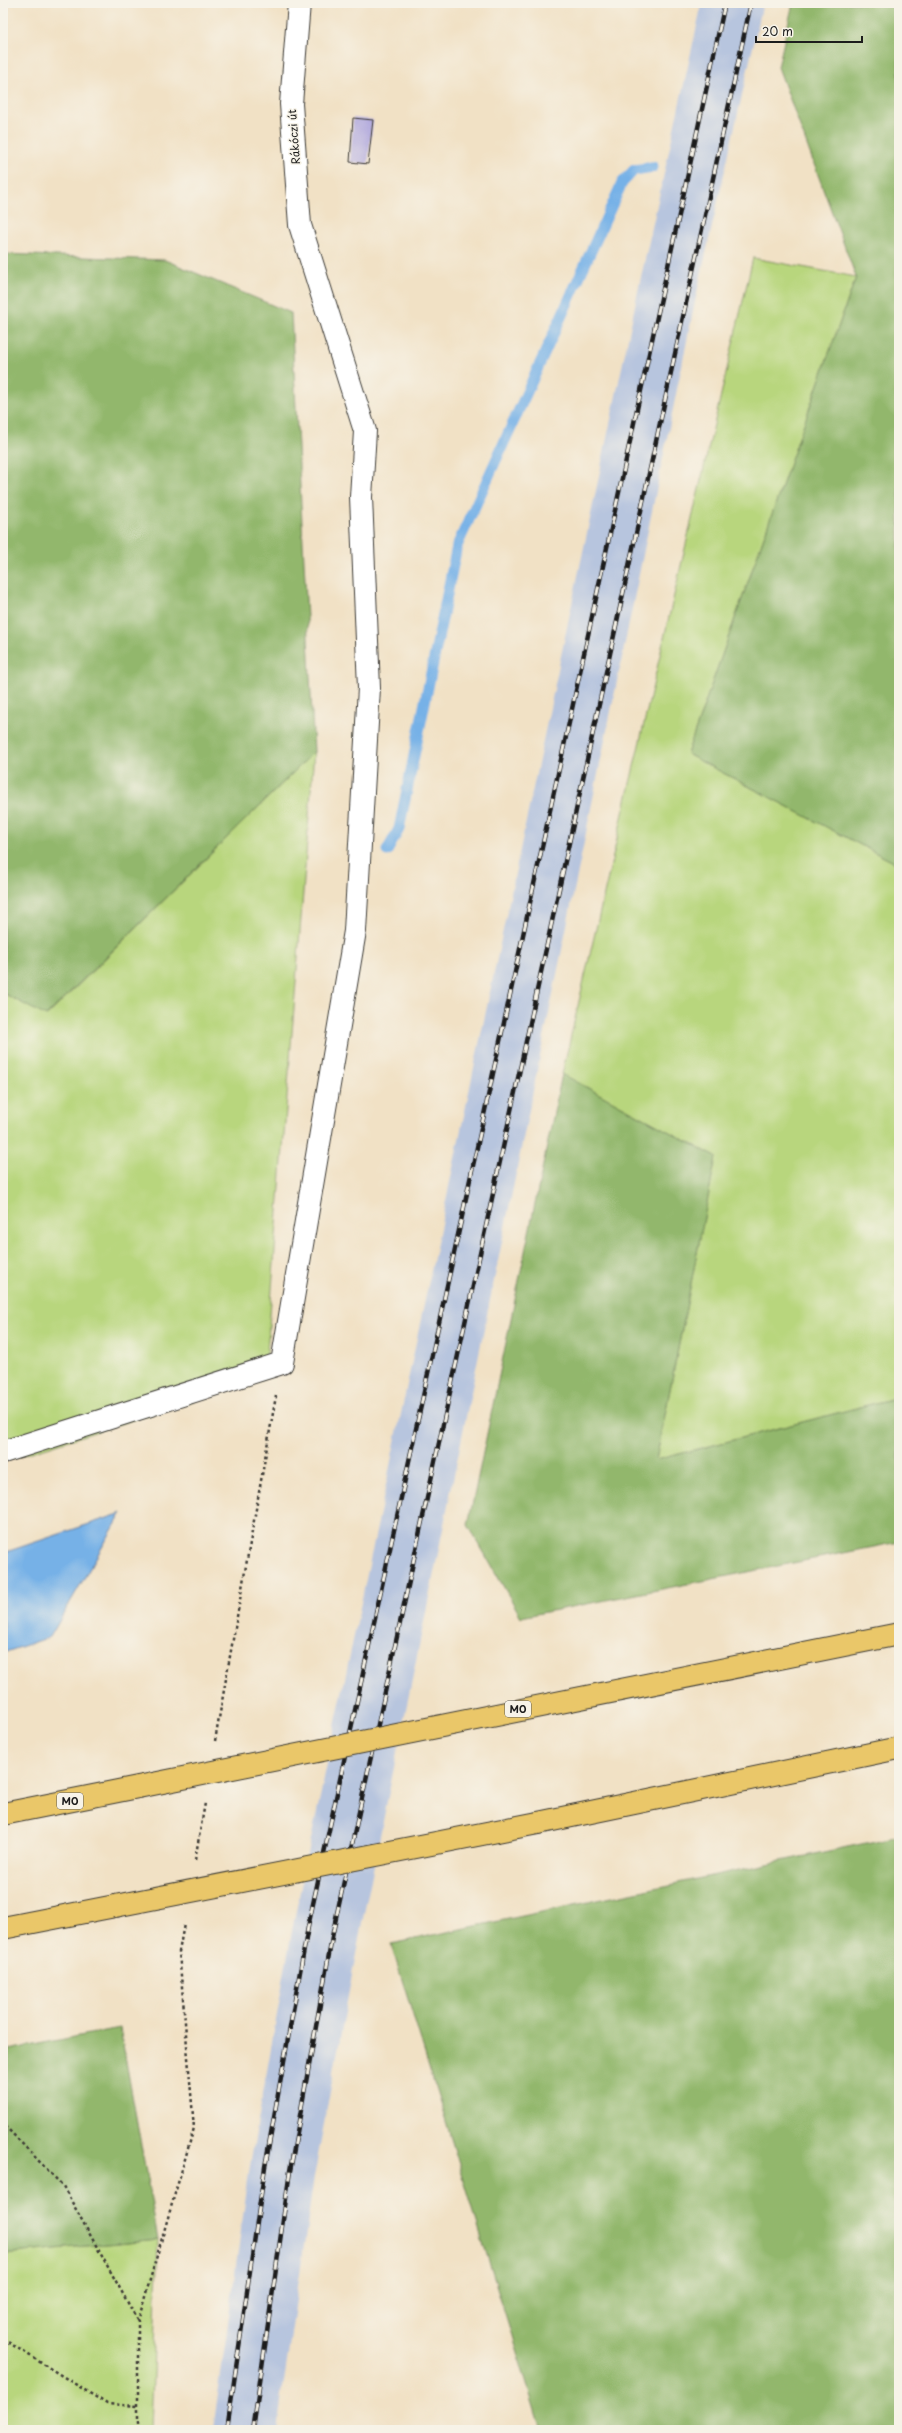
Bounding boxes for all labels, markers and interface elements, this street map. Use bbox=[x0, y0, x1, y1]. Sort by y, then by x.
scale bar bbox=[756, 18, 862, 44]
text: 20 m bbox=[762, 22, 793, 40]
street label: Rákóczi út bbox=[283, 108, 304, 165]
road number: M0 bbox=[505, 1701, 531, 1717]
road number: M0 bbox=[57, 1793, 83, 1809]

